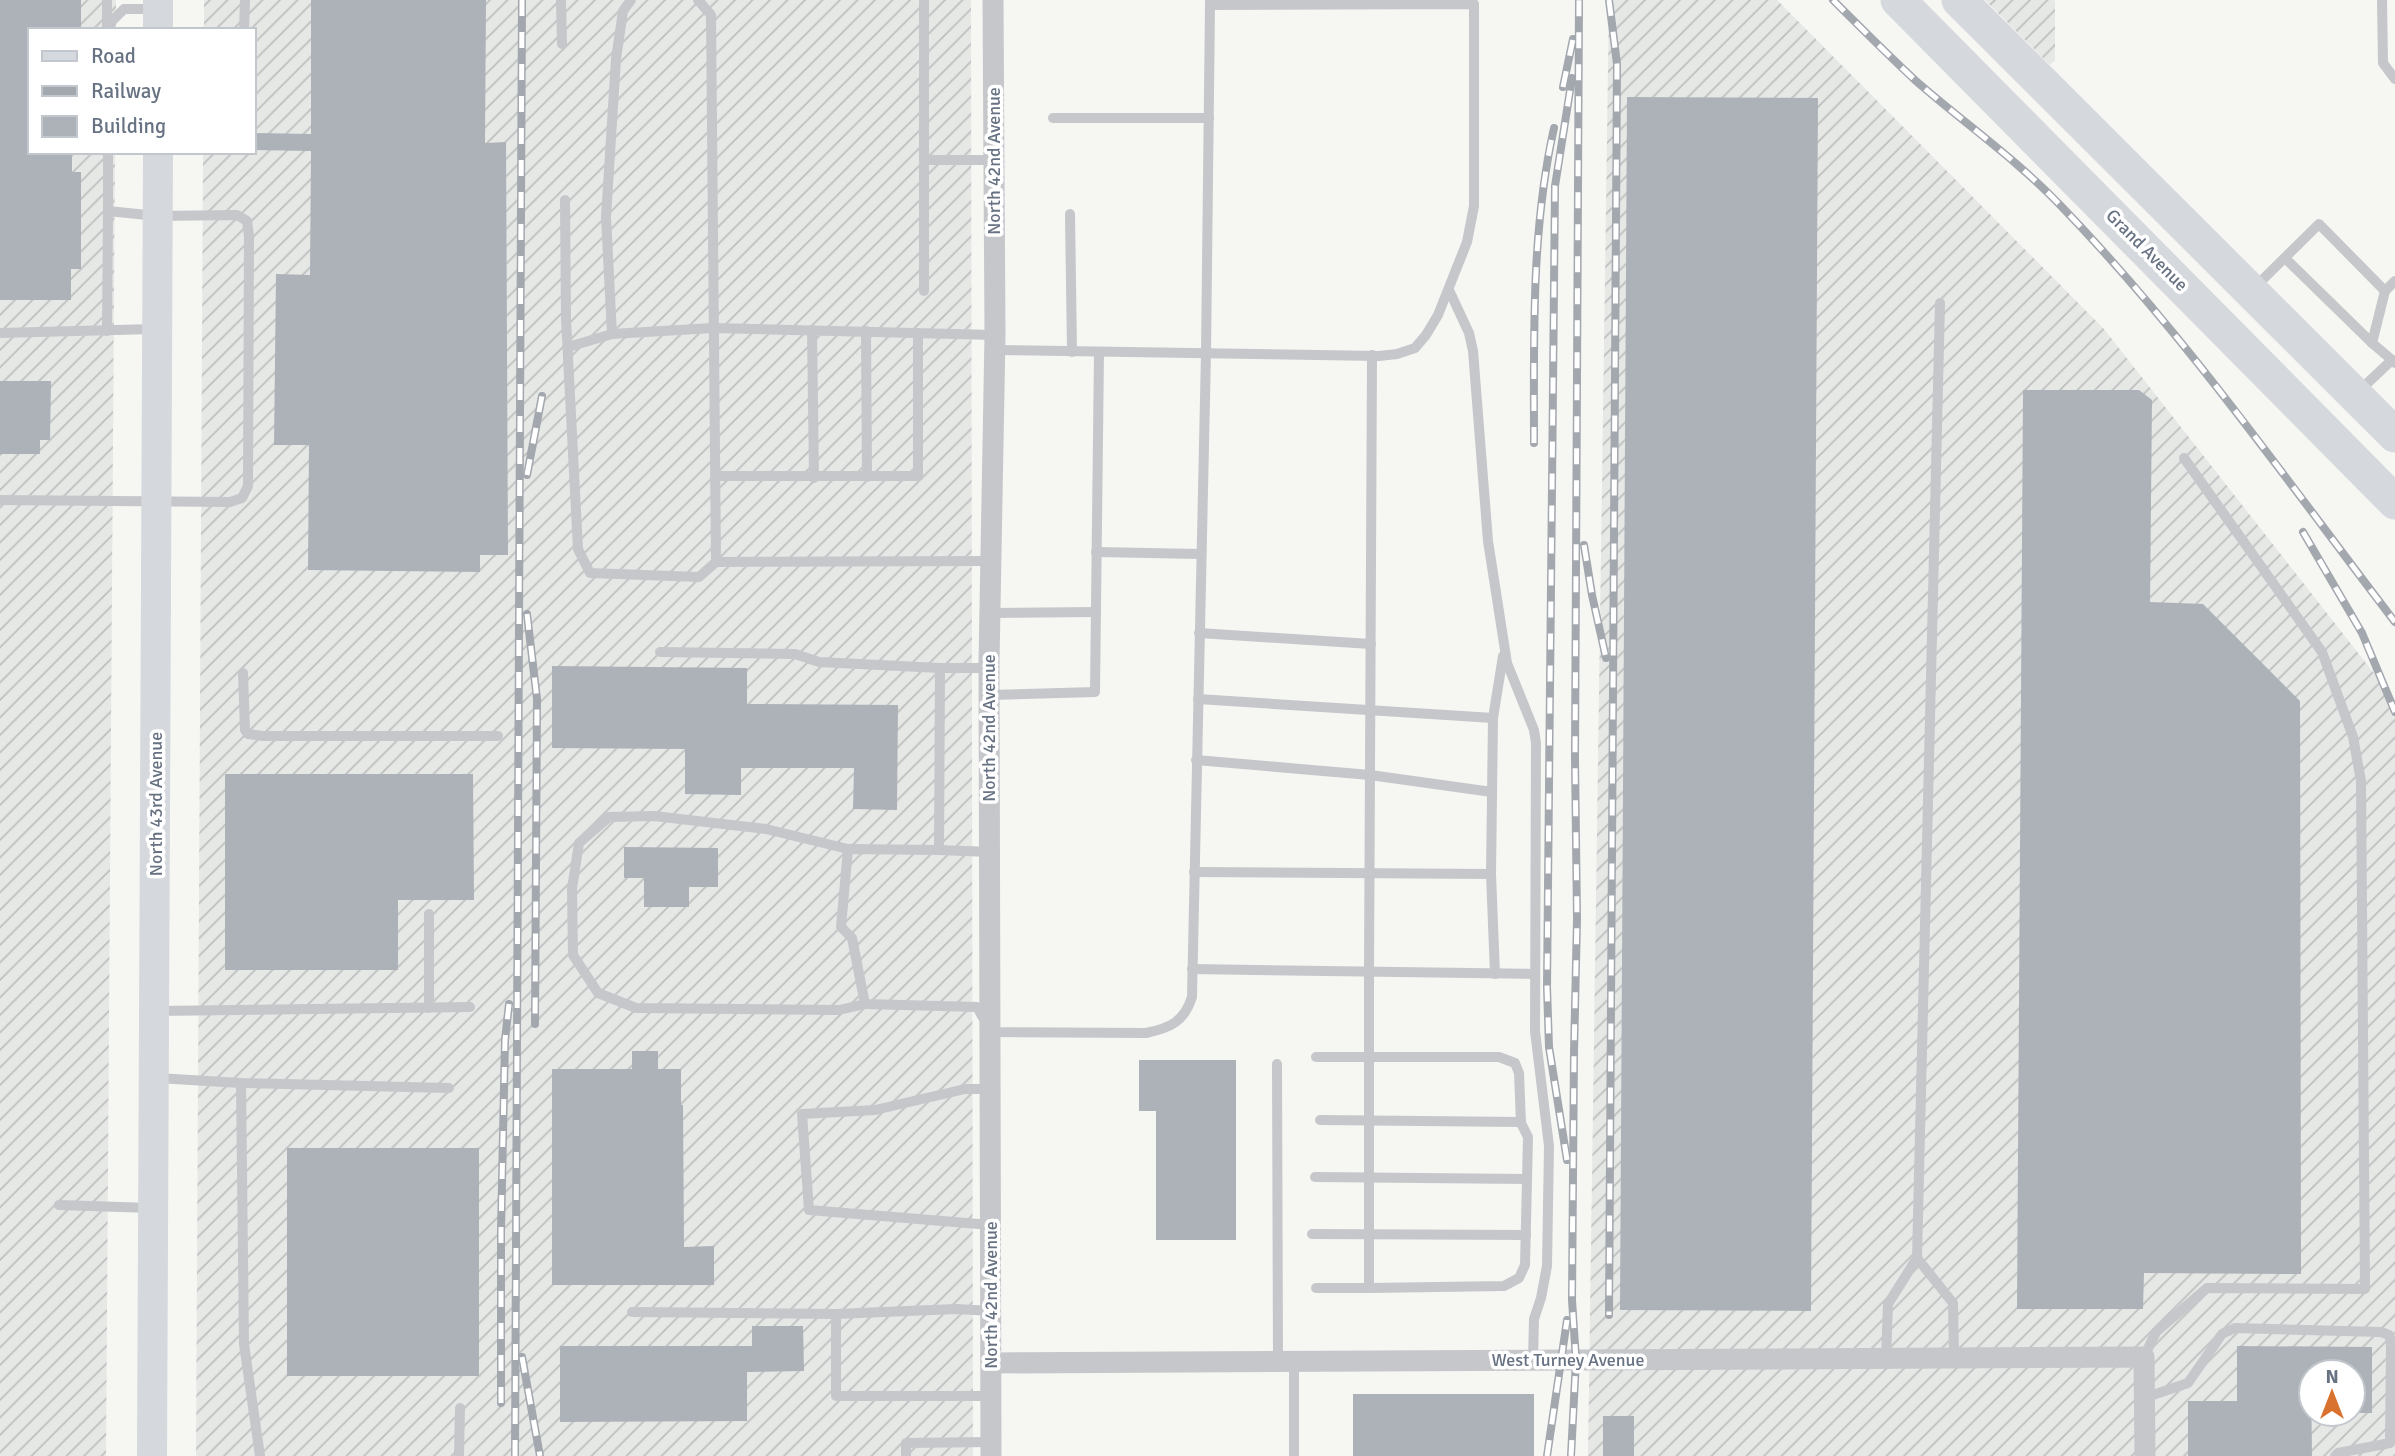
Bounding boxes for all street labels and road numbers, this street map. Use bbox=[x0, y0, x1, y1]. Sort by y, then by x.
street label: North 42nd Avenue bbox=[983, 87, 1005, 235]
street label: Grand Avenue bbox=[2101, 204, 2193, 296]
street label: North 42nd Avenue bbox=[978, 654, 1000, 802]
street label: North 43rd Avenue bbox=[145, 732, 167, 876]
street label: North 42nd Avenue bbox=[980, 1221, 1002, 1369]
street label: West Turney Avenue bbox=[1492, 1349, 1644, 1371]

